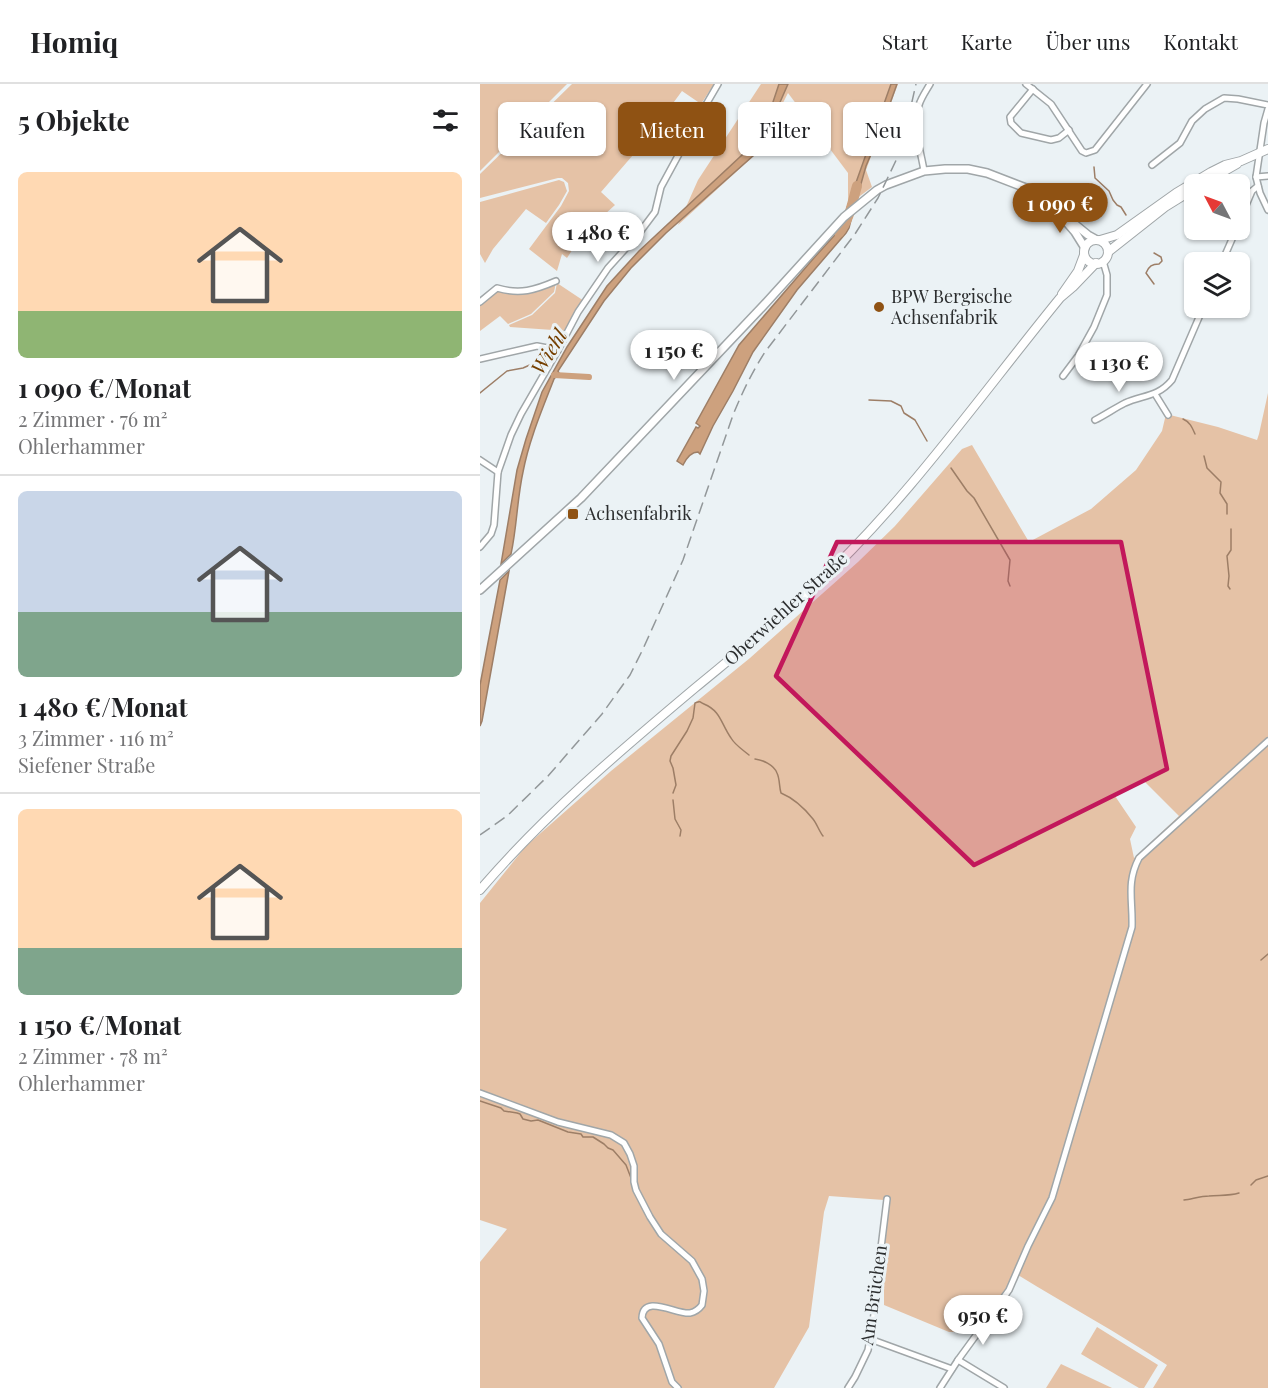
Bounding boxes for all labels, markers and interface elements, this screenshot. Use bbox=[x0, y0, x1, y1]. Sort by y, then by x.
text: Homiq bbox=[30, 23, 118, 60]
text: Start bbox=[882, 27, 928, 55]
text: Karte bbox=[961, 27, 1012, 55]
text: Über uns bbox=[1045, 27, 1130, 55]
text: Kontakt bbox=[1163, 27, 1238, 55]
chip: Kaufen bbox=[498, 102, 606, 156]
chip: Mieten bbox=[618, 102, 726, 156]
chip: Filter bbox=[738, 102, 831, 156]
chip: Neu bbox=[843, 102, 923, 156]
text: 5 Objekte bbox=[18, 103, 130, 138]
icon: filters bbox=[429, 104, 462, 137]
north arrow bbox=[1184, 174, 1250, 240]
map controls bbox=[1184, 174, 1250, 318]
pin: 1 090 € bbox=[1005, 183, 1115, 234]
text: 1 090 € bbox=[1027, 189, 1093, 216]
icon: home bbox=[186, 211, 294, 319]
pin: 1 480 € bbox=[543, 212, 653, 263]
text: 1 480 € bbox=[566, 218, 630, 245]
button: layers bbox=[1184, 252, 1250, 318]
place label: BPW Bergische Achsenfabrik bbox=[890, 284, 1012, 329]
marker: BPW Bergische Achsenfabrik bbox=[872, 300, 886, 314]
water label: Wiehl bbox=[523, 322, 573, 379]
pin: 1 150 € bbox=[619, 330, 729, 381]
text: 1 150 € bbox=[644, 336, 704, 363]
pin: 1 130 € bbox=[1064, 342, 1174, 393]
text: 1 130 € bbox=[1089, 348, 1149, 375]
text: 1 090 €/Monat bbox=[18, 370, 191, 405]
text: 2 Zimmer · 76 m² bbox=[18, 405, 168, 432]
text: Ohlerhammer bbox=[18, 432, 145, 459]
place label: Achsenfabrik bbox=[584, 501, 692, 525]
marker: Achsenfabrik bbox=[566, 507, 580, 521]
icon: home bbox=[186, 530, 294, 638]
street label: Oberwiehler Straße bbox=[718, 546, 852, 670]
text: 1 480 €/Monat bbox=[18, 689, 188, 724]
text: 3 Zimmer · 116 m² bbox=[18, 724, 174, 751]
text: Siefener Straße bbox=[18, 751, 155, 778]
icon: home bbox=[186, 848, 294, 956]
text: 1 150 €/Monat bbox=[18, 1007, 182, 1042]
text: 2 Zimmer · 78 m² bbox=[18, 1042, 168, 1069]
text: Ohlerhammer bbox=[18, 1069, 145, 1096]
street label: Am Brüchen bbox=[854, 1243, 892, 1347]
pin: 950 € bbox=[941, 1295, 1025, 1346]
text: 950 € bbox=[958, 1301, 1008, 1328]

